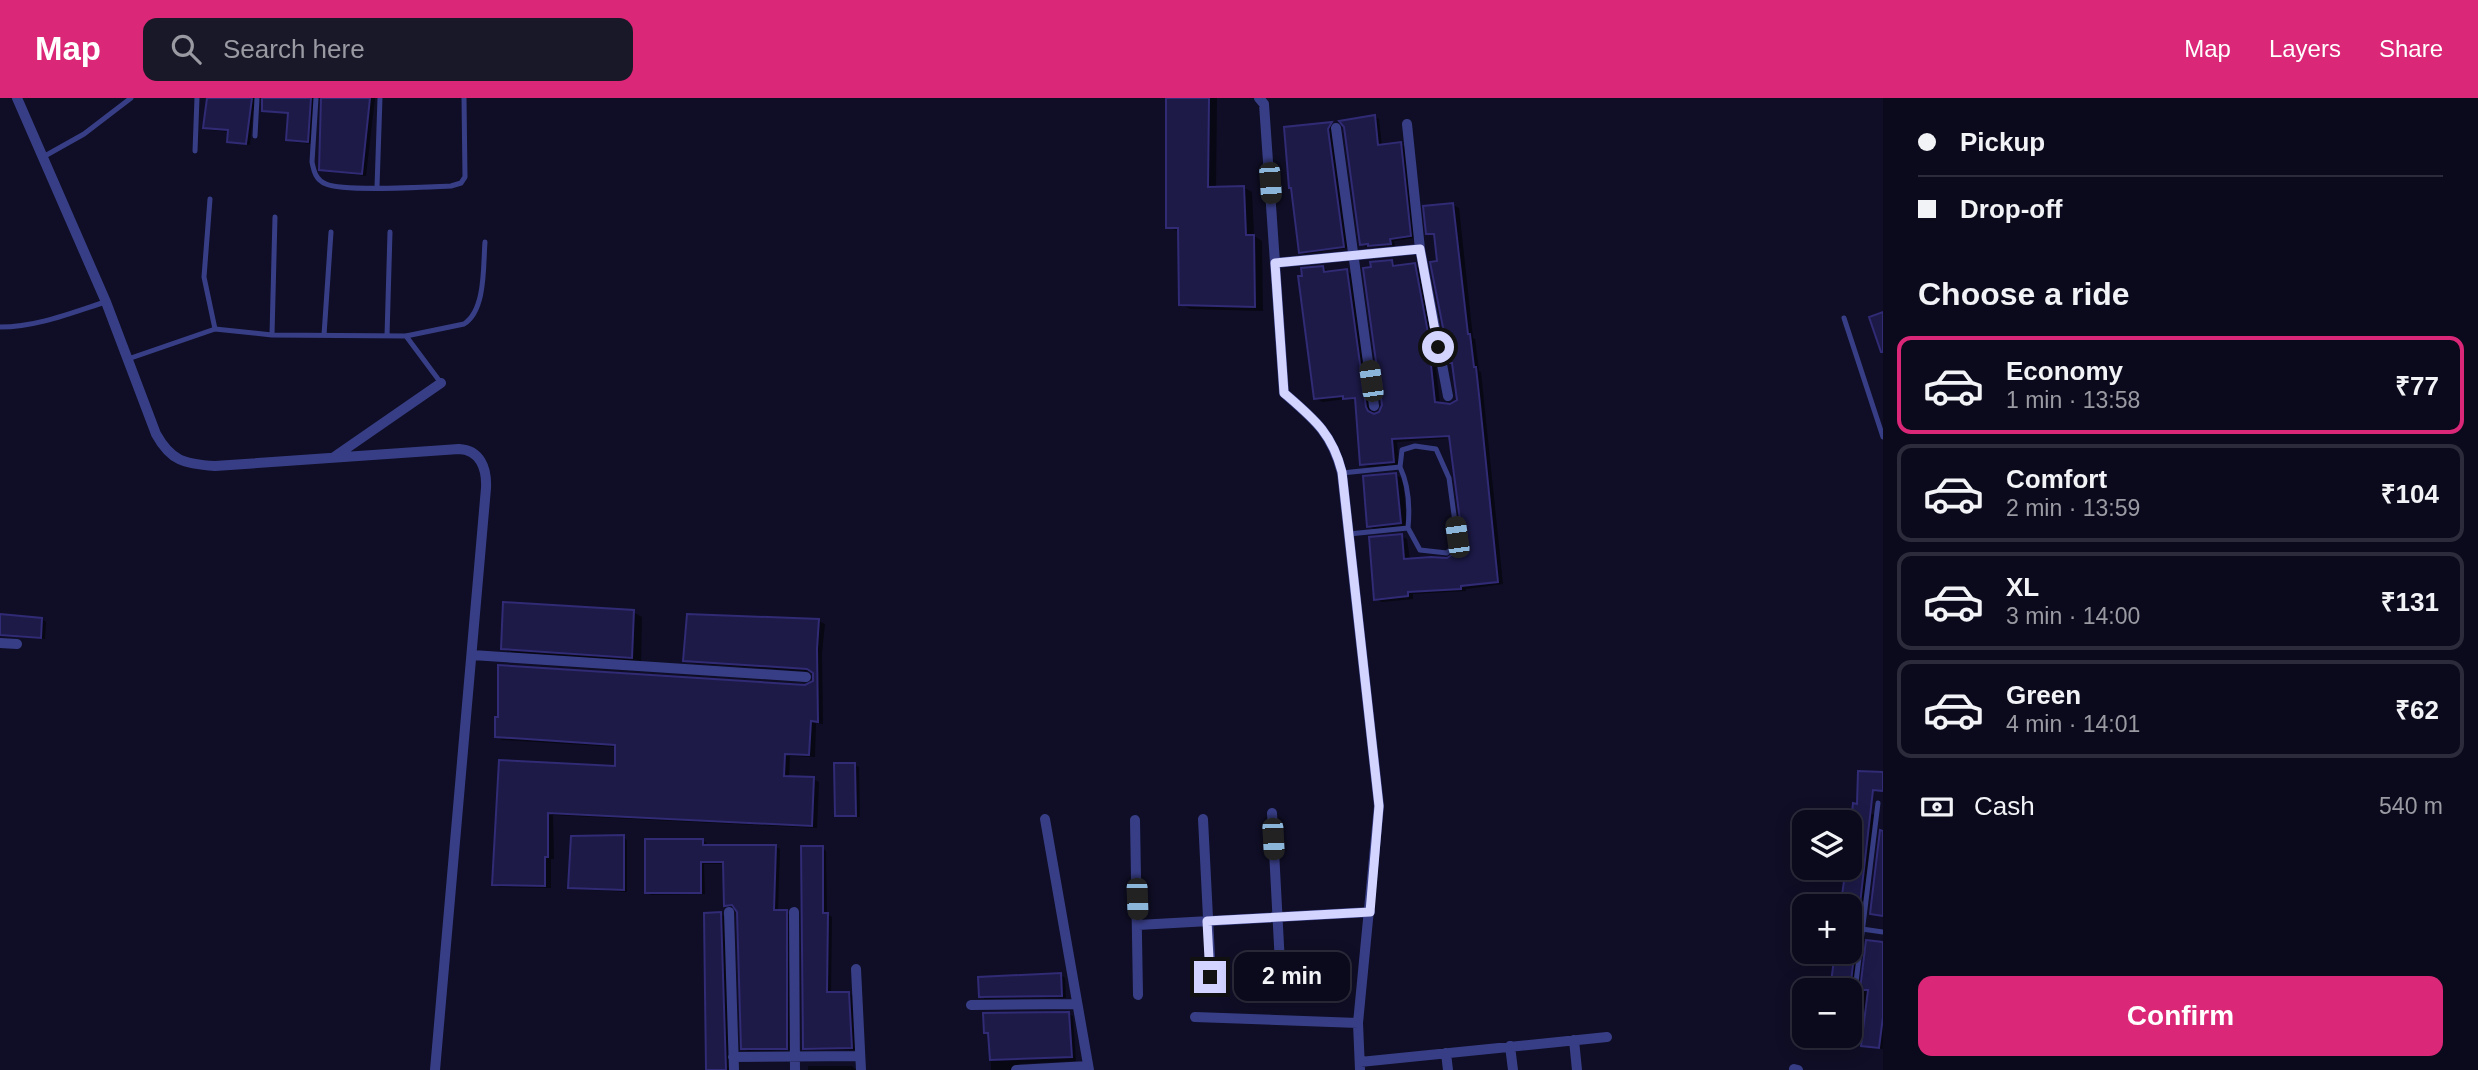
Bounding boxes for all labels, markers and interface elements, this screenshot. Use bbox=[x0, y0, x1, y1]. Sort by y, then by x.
search box bbox=[143, 18, 633, 81]
text: Map bbox=[35, 30, 101, 67]
icon: search bbox=[167, 30, 205, 68]
text: Search here bbox=[223, 34, 365, 64]
text: Map bbox=[2184, 35, 2231, 62]
text: Layers bbox=[2269, 35, 2341, 62]
text: Share bbox=[2379, 35, 2443, 62]
text: Pickup bbox=[1960, 127, 2045, 157]
car bbox=[1259, 161, 1282, 205]
text: Drop-off bbox=[1960, 194, 2063, 224]
text: Choose a ride bbox=[1918, 276, 2130, 312]
route start bbox=[1422, 331, 1454, 363]
icon: car bbox=[1922, 354, 1985, 417]
text: Economy bbox=[2006, 356, 2123, 386]
car bbox=[1358, 359, 1385, 403]
text: ₹77 bbox=[2395, 371, 2439, 401]
text: 1 min · 13:58 bbox=[2006, 387, 2140, 413]
icon: car bbox=[1922, 462, 1985, 525]
text: Comfort bbox=[2006, 464, 2107, 494]
text: ₹104 bbox=[2381, 479, 2439, 509]
text: 2 min · 13:59 bbox=[2006, 495, 2140, 521]
car bbox=[1444, 515, 1471, 559]
icon: car bbox=[1922, 570, 1985, 633]
text: XL bbox=[2006, 572, 2039, 602]
text: ₹131 bbox=[2381, 587, 2439, 617]
text: 3 min · 14:00 bbox=[2006, 603, 2140, 629]
icon: car bbox=[1922, 678, 1985, 741]
text: Green bbox=[2006, 680, 2081, 710]
text: ₹62 bbox=[2395, 695, 2439, 725]
text: 4 min · 14:01 bbox=[2006, 711, 2140, 737]
icon: cash bbox=[1918, 788, 1956, 826]
text: Cash bbox=[1974, 791, 2035, 821]
text: 540 m bbox=[2379, 793, 2443, 819]
map controls bbox=[1792, 810, 1862, 1048]
button: layers bbox=[1792, 810, 1862, 880]
car bbox=[1262, 817, 1285, 861]
car bbox=[1126, 878, 1149, 920]
button: + bbox=[1792, 894, 1862, 964]
callout: 2 min bbox=[1234, 952, 1350, 1001]
route end bbox=[1194, 961, 1226, 993]
text: 2 min bbox=[1262, 963, 1322, 989]
button: Confirm bbox=[1918, 976, 2443, 1056]
button: − bbox=[1792, 978, 1862, 1048]

